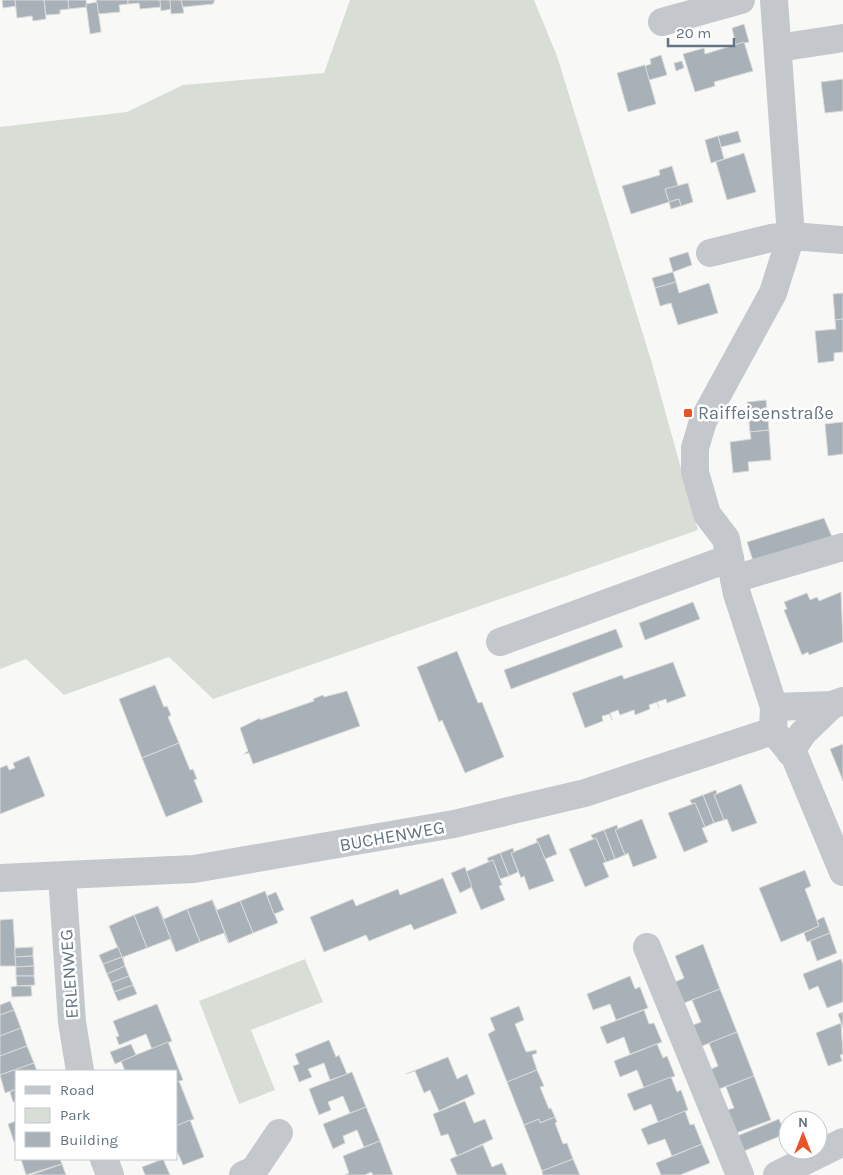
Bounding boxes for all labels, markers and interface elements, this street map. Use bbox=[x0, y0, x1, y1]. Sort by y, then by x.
scale bar bbox=[668, 15, 734, 47]
text: 20 m bbox=[676, 24, 711, 42]
place label: Raiffeisenstraße bbox=[698, 402, 834, 424]
marker: Raiffeisenstraße bbox=[682, 407, 694, 419]
street label: BUCHENWEG bbox=[338, 816, 446, 856]
street label: ERLENWEG bbox=[55, 928, 83, 1020]
legend bbox=[15, 1070, 178, 1160]
text: Road bbox=[60, 1081, 95, 1099]
text: Park bbox=[60, 1106, 90, 1124]
north arrow bbox=[778, 1110, 828, 1160]
text: N bbox=[798, 1114, 808, 1131]
text: Building bbox=[60, 1131, 118, 1149]

